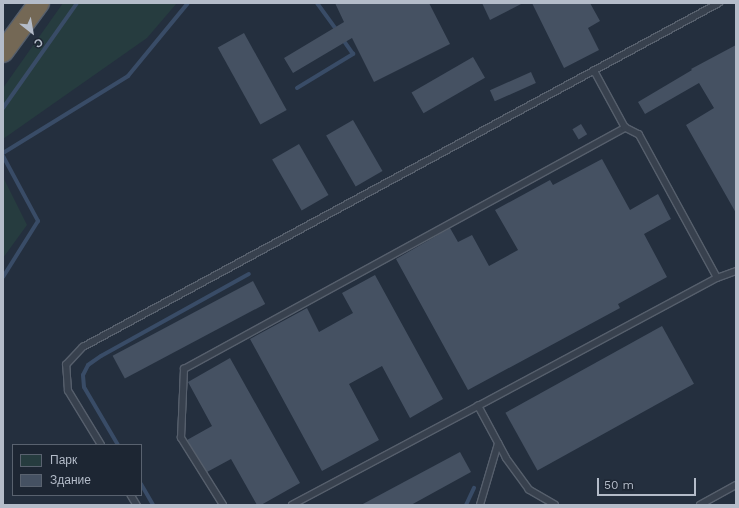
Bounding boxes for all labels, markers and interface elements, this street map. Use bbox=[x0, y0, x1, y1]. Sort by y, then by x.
north arrow bbox=[12, 12, 52, 52]
text: С bbox=[32, 35, 45, 50]
legend bbox=[12, 444, 142, 496]
text: Парк bbox=[50, 453, 77, 467]
scale bar bbox=[599, 470, 698, 496]
text: Здание bbox=[50, 473, 91, 487]
text: 50 m bbox=[604, 478, 634, 492]

